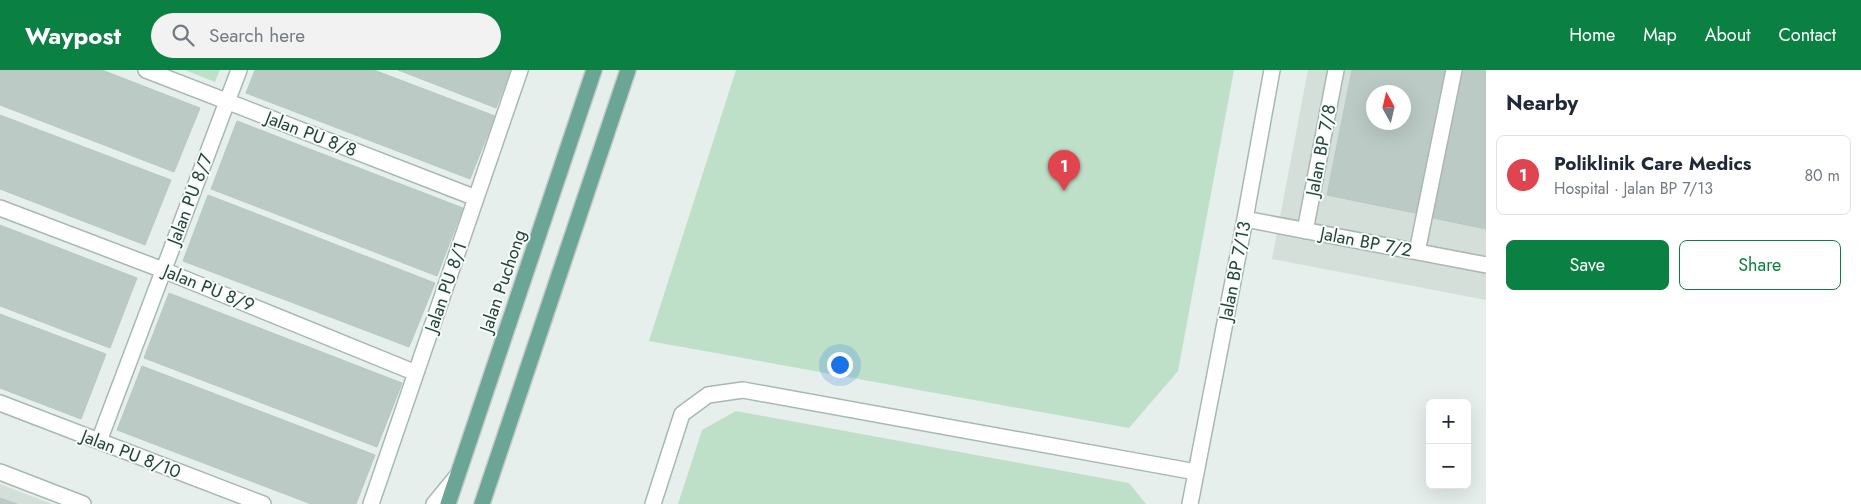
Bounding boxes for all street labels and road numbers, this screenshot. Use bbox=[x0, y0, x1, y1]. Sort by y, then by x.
street label: Jalan BP 7/8 bbox=[1299, 102, 1343, 200]
street label: Jalan PU 8/8 bbox=[260, 104, 360, 163]
street label: Jalan PU 8/7 bbox=[160, 149, 219, 250]
street label: Jalan BP 7/13 bbox=[1212, 219, 1257, 325]
street label: Jalan BP 7/2 bbox=[1316, 220, 1414, 264]
street label: Jalan Puchong bbox=[473, 226, 533, 338]
street label: Jalan PU 8/1 bbox=[418, 238, 474, 338]
street label: Jalan PU 8/9 bbox=[158, 257, 259, 318]
street label: Jalan PU 8/10 bbox=[76, 422, 185, 485]

